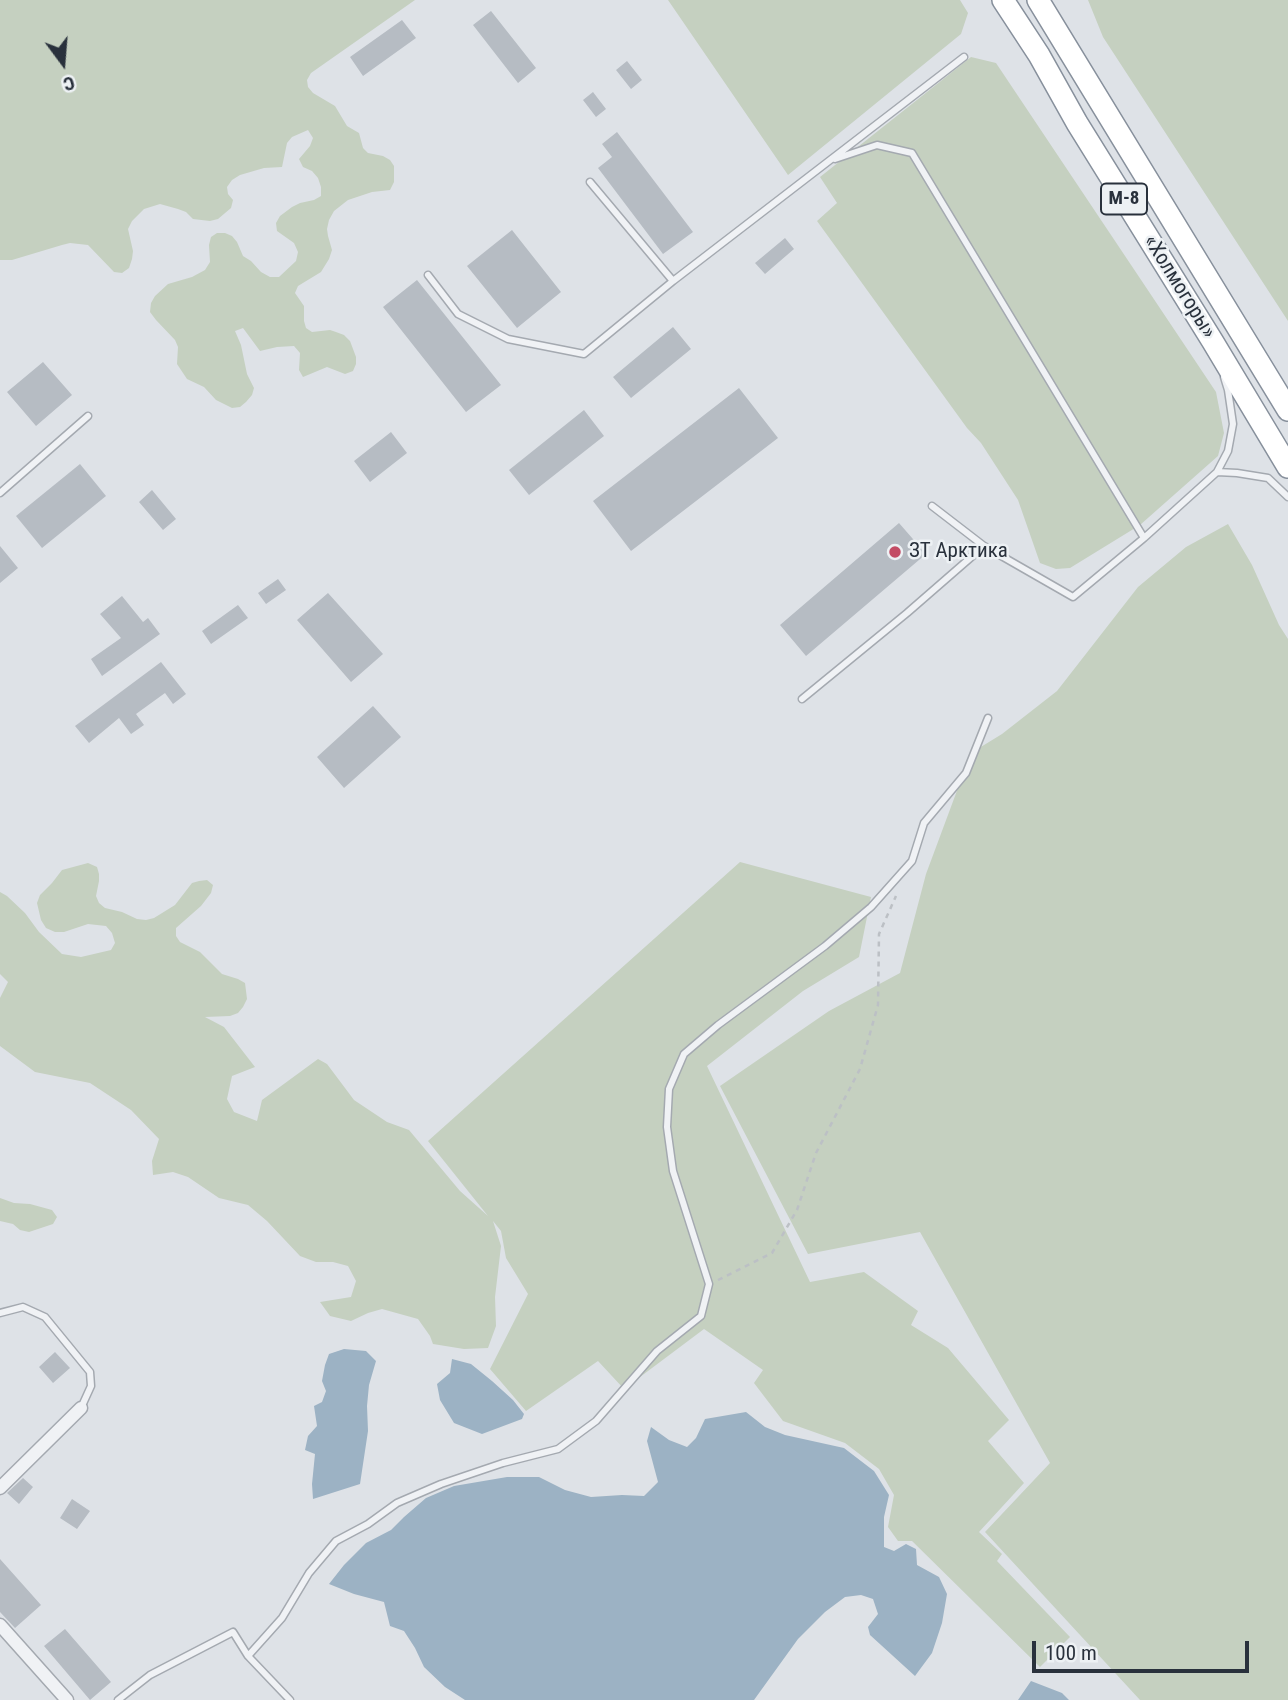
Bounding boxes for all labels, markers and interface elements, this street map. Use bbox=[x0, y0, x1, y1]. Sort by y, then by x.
north arrow bbox=[28, 28, 98, 98]
text: С bbox=[61, 71, 77, 96]
road number: М-8 bbox=[1101, 183, 1147, 214]
street label: «Холмогоры» bbox=[1137, 231, 1221, 343]
place label: ЗТ Арктика bbox=[909, 539, 1008, 565]
marker: ЗТ Арктика bbox=[887, 544, 903, 560]
scale bar bbox=[1036, 1626, 1253, 1670]
text: 100 m bbox=[1045, 1641, 1097, 1665]

